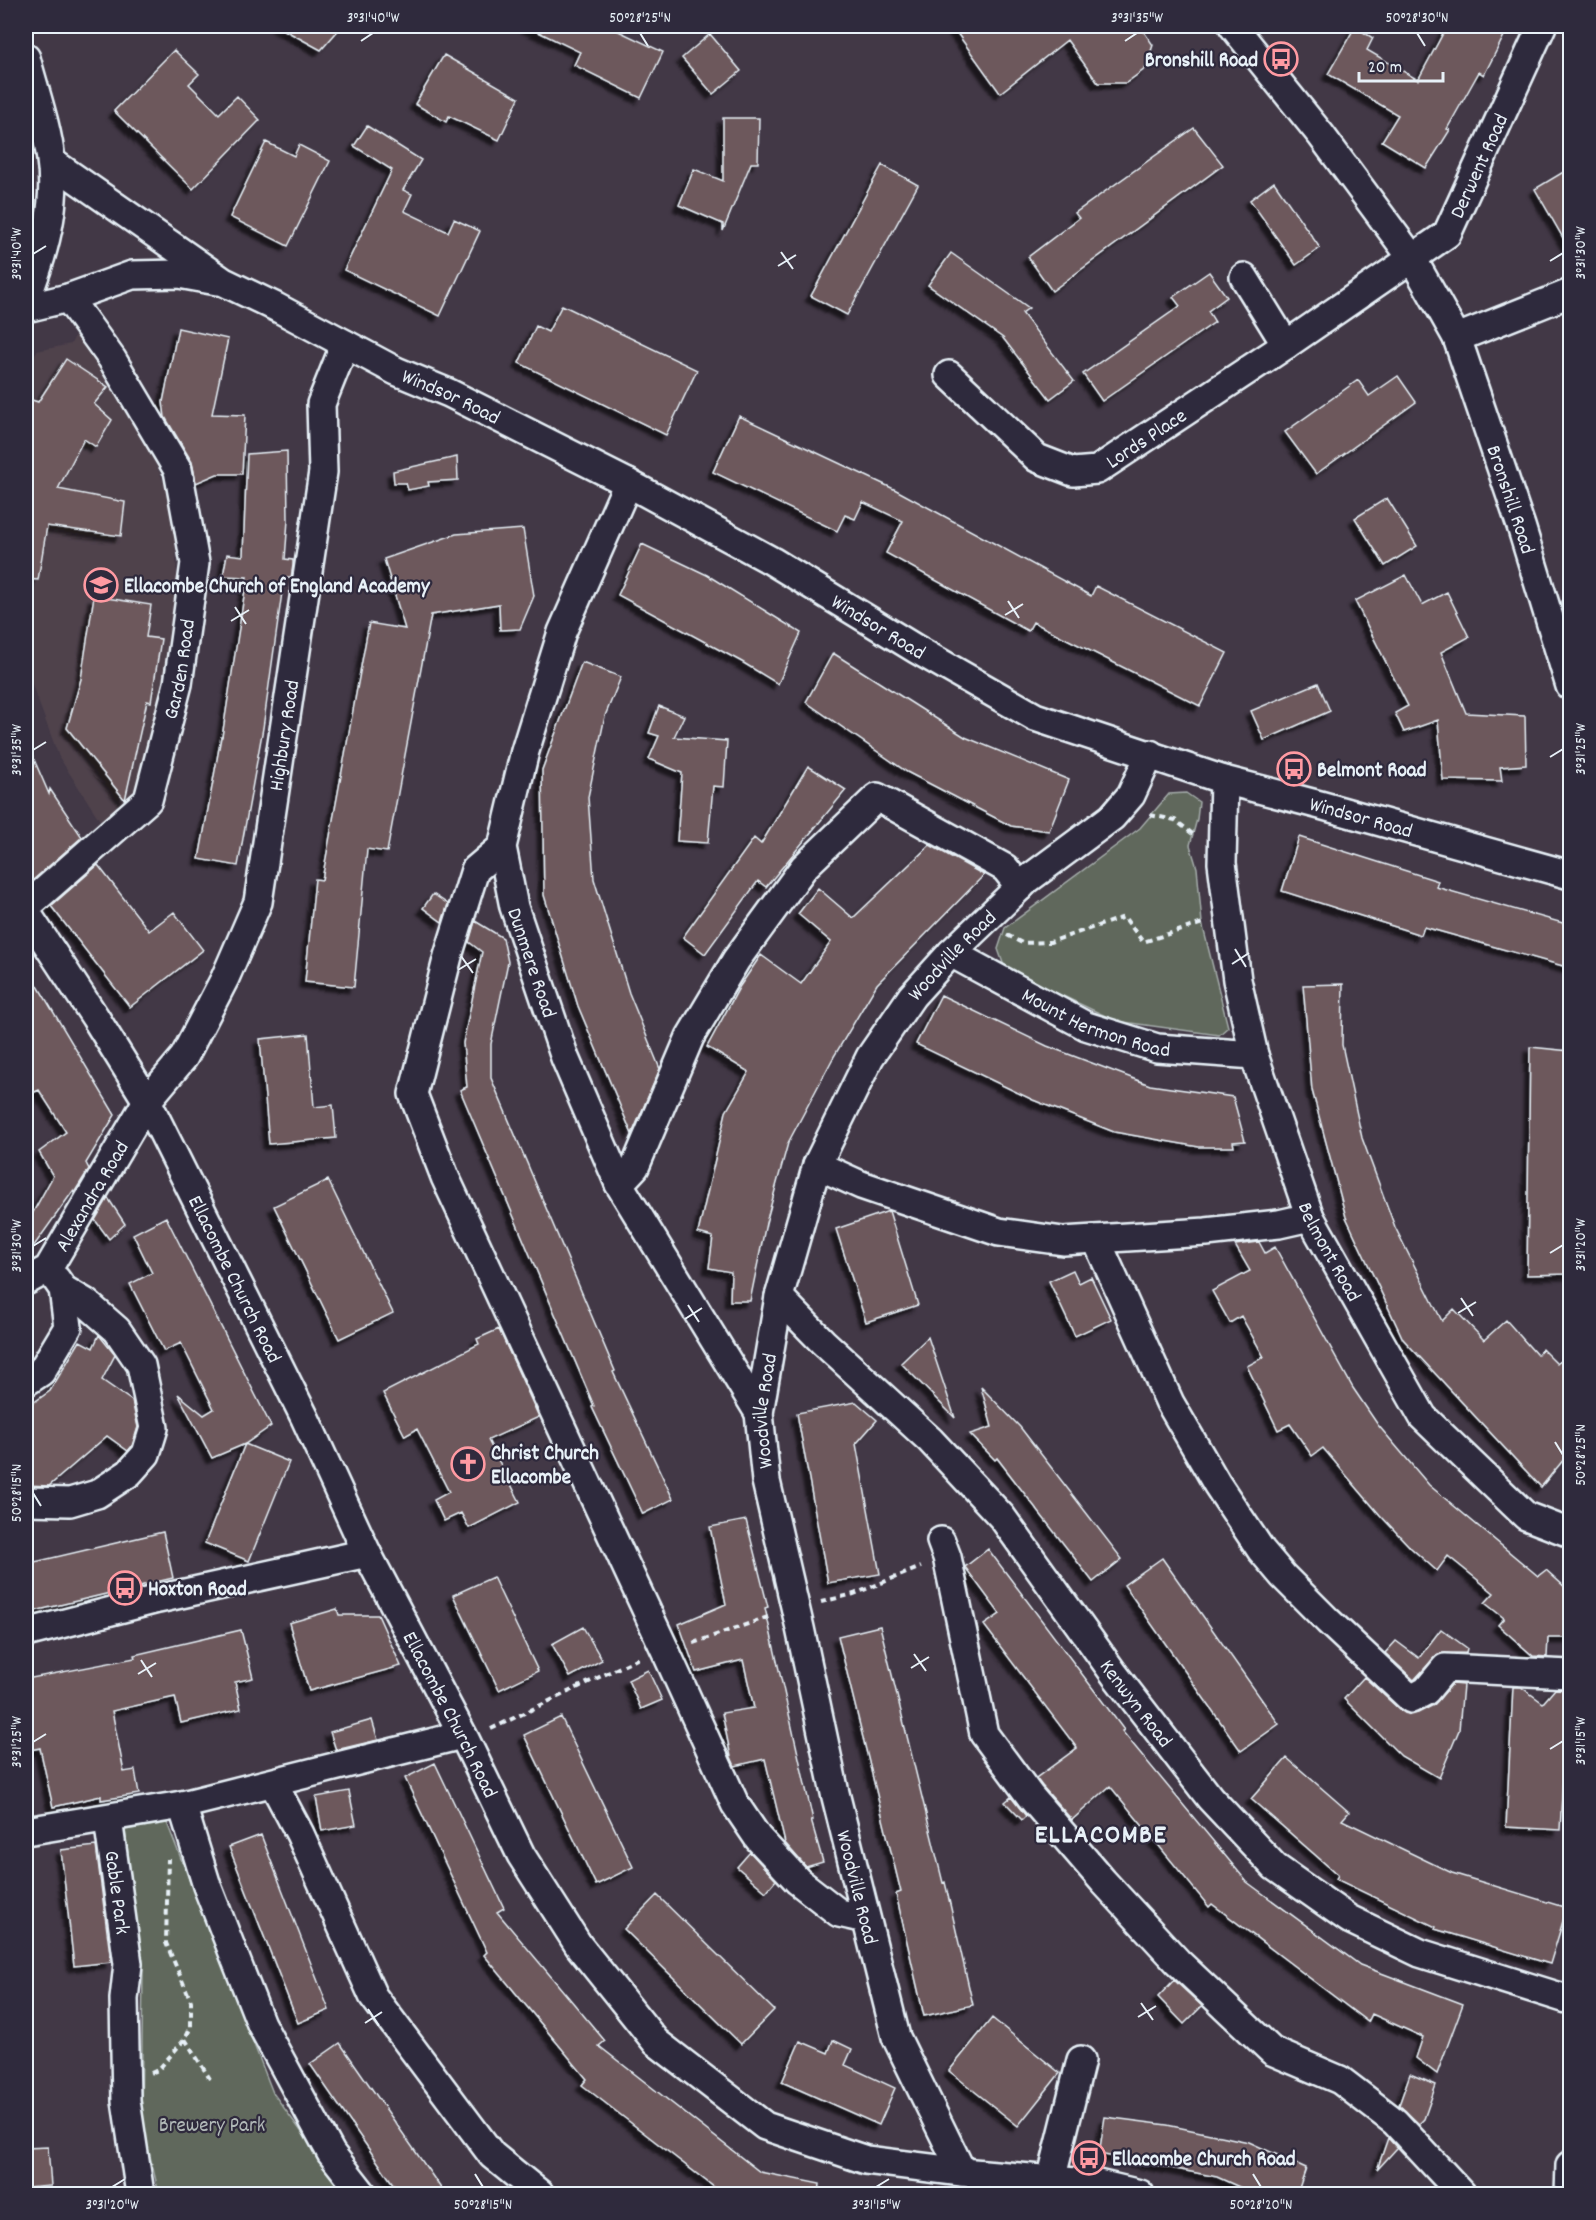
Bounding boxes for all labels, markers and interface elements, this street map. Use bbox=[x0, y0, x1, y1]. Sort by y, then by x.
text: 3°31'40"W bbox=[347, 8, 400, 30]
text: 50°28'25"N bbox=[609, 8, 671, 30]
text: 3°31'35"W bbox=[1111, 8, 1163, 30]
text: 50°28'30"N bbox=[1385, 8, 1449, 30]
bus stop icon: Bronshill Road bbox=[1263, 41, 1299, 77]
scale bar bbox=[1359, 45, 1443, 83]
place label: Bronshill Road bbox=[1145, 47, 1258, 77]
text: 20 m bbox=[1368, 56, 1402, 81]
street label: Derwent Road bbox=[1444, 110, 1518, 224]
text: 3°31'30"W bbox=[1571, 226, 1593, 280]
text: 3°31'40"W bbox=[7, 227, 29, 280]
street label: Windsor Road bbox=[396, 363, 504, 434]
street label: Lords Place bbox=[1101, 403, 1194, 478]
street label: Bronshill Road bbox=[1477, 442, 1541, 558]
school or university icon: Ellacombe Church of England Academy bbox=[83, 567, 119, 603]
place label: Ellacombe Church of England Academy bbox=[124, 573, 431, 603]
street label: Windsor Road bbox=[824, 588, 930, 669]
street label: Garden Road bbox=[157, 617, 205, 723]
street label: Highbury Road bbox=[263, 678, 309, 793]
text: 3°31'25"W bbox=[1571, 723, 1593, 775]
text: 3°31'35"W bbox=[7, 724, 29, 776]
bus stop icon: Belmont Road bbox=[1276, 751, 1312, 787]
place label: Belmont Road bbox=[1317, 757, 1427, 787]
street label: Windsor Road bbox=[1306, 791, 1415, 848]
street label: Dunmere Road bbox=[497, 904, 562, 1022]
street label: Woodville Road bbox=[902, 905, 1005, 1009]
street label: Mount Hermon Road bbox=[1015, 982, 1171, 1067]
street label: Alexandra Road bbox=[49, 1136, 138, 1259]
street label: Ellacombe Church Road bbox=[178, 1191, 287, 1369]
street label: Belmont Road bbox=[1288, 1199, 1367, 1308]
text: 3°31'20"W bbox=[1571, 1218, 1593, 1272]
text: 3°31'30"W bbox=[7, 1219, 29, 1273]
street label: Woodville Road bbox=[747, 1351, 787, 1470]
text: 50°28'25"N bbox=[1571, 1424, 1593, 1486]
place label: Christ Church Ellacombe bbox=[491, 1440, 599, 1494]
church icon: Christ Church Ellacombe bbox=[450, 1446, 486, 1482]
text: 50°28'15"N bbox=[7, 1464, 29, 1522]
bus stop icon: Hoxton Road bbox=[107, 1570, 143, 1606]
place label: Hoxton Road bbox=[148, 1576, 247, 1606]
street label: Ellacombe Church Road bbox=[393, 1627, 503, 1804]
street label: Kenwyn Road bbox=[1090, 1654, 1178, 1755]
text: 3°31'25"W bbox=[7, 1716, 29, 1768]
text: 3°31'15"W bbox=[1571, 1716, 1593, 1765]
district label: ELLACOMBE bbox=[1035, 1817, 1167, 1856]
street label: Woodville Road bbox=[826, 1828, 884, 1948]
street label: Gable Park bbox=[95, 1849, 136, 1937]
park label: Brewery Park bbox=[159, 2112, 265, 2142]
bus stop icon: Ellacombe Church Road bbox=[1071, 2140, 1107, 2176]
place label: Ellacombe Church Road bbox=[1112, 2146, 1296, 2176]
text: 3°31'20"W bbox=[85, 2195, 139, 2217]
text: 50°28'15"N bbox=[454, 2195, 512, 2217]
text: 3°31'15"W bbox=[852, 2195, 901, 2217]
text: 50°28'20"N bbox=[1230, 2195, 1292, 2217]

